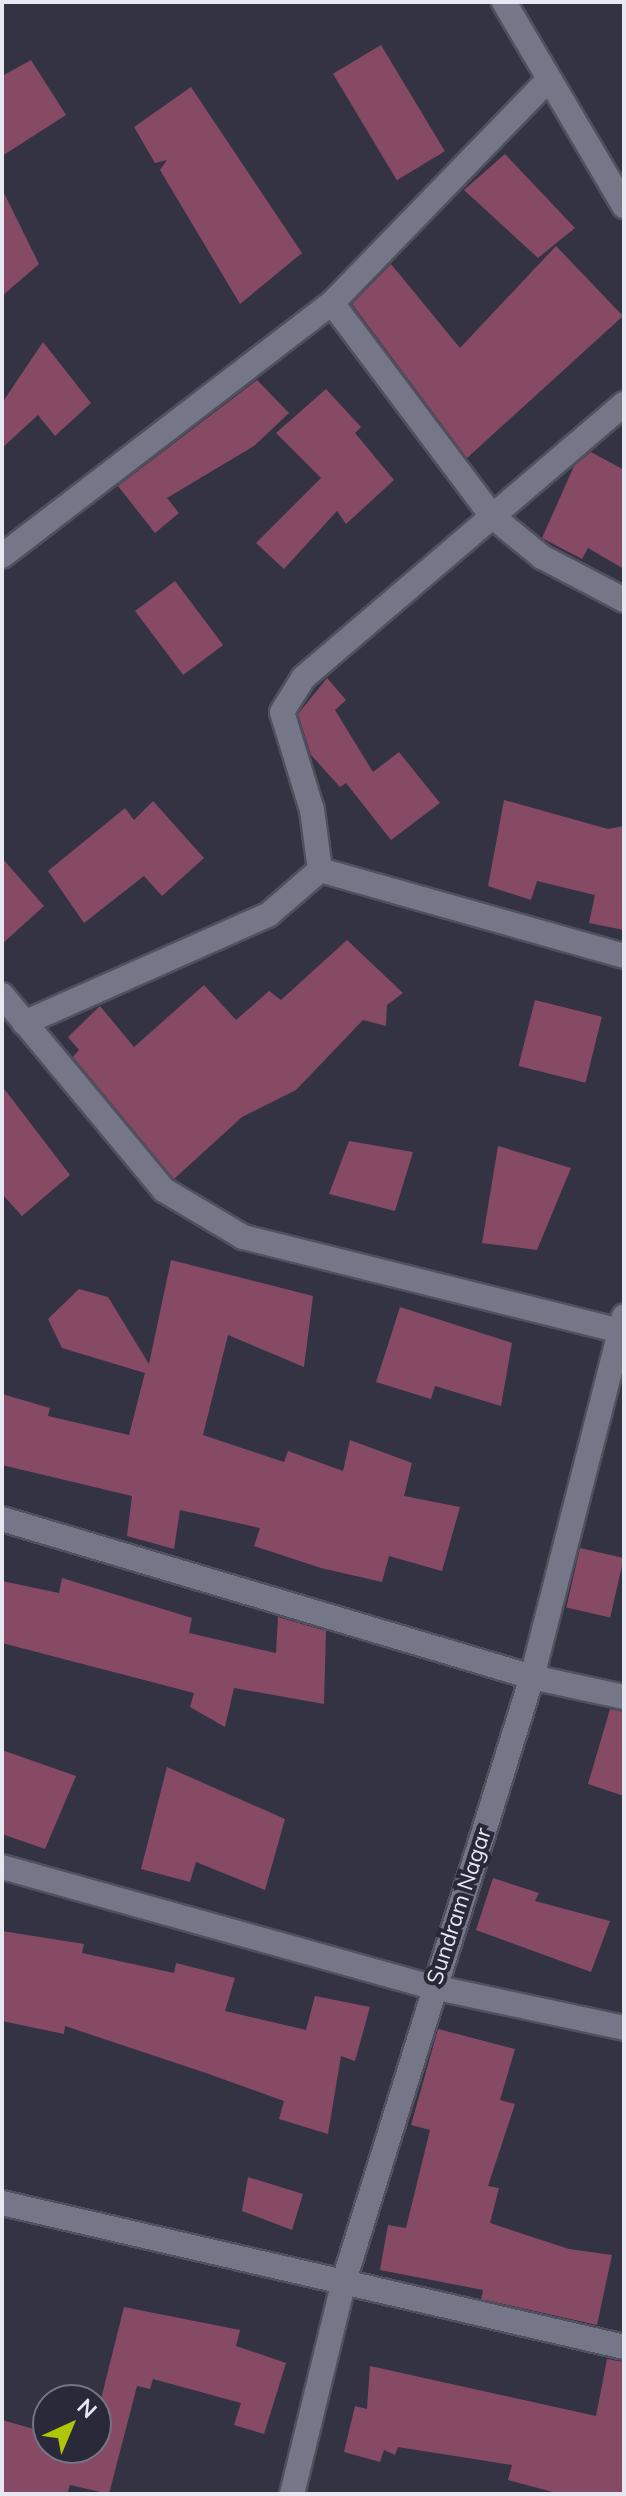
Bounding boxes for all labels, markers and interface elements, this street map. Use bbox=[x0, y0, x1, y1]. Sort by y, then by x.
street label: Sundram Nagar bbox=[421, 1825, 497, 1987]
north arrow bbox=[32, 2384, 112, 2464]
text: N bbox=[72, 2392, 103, 2424]

